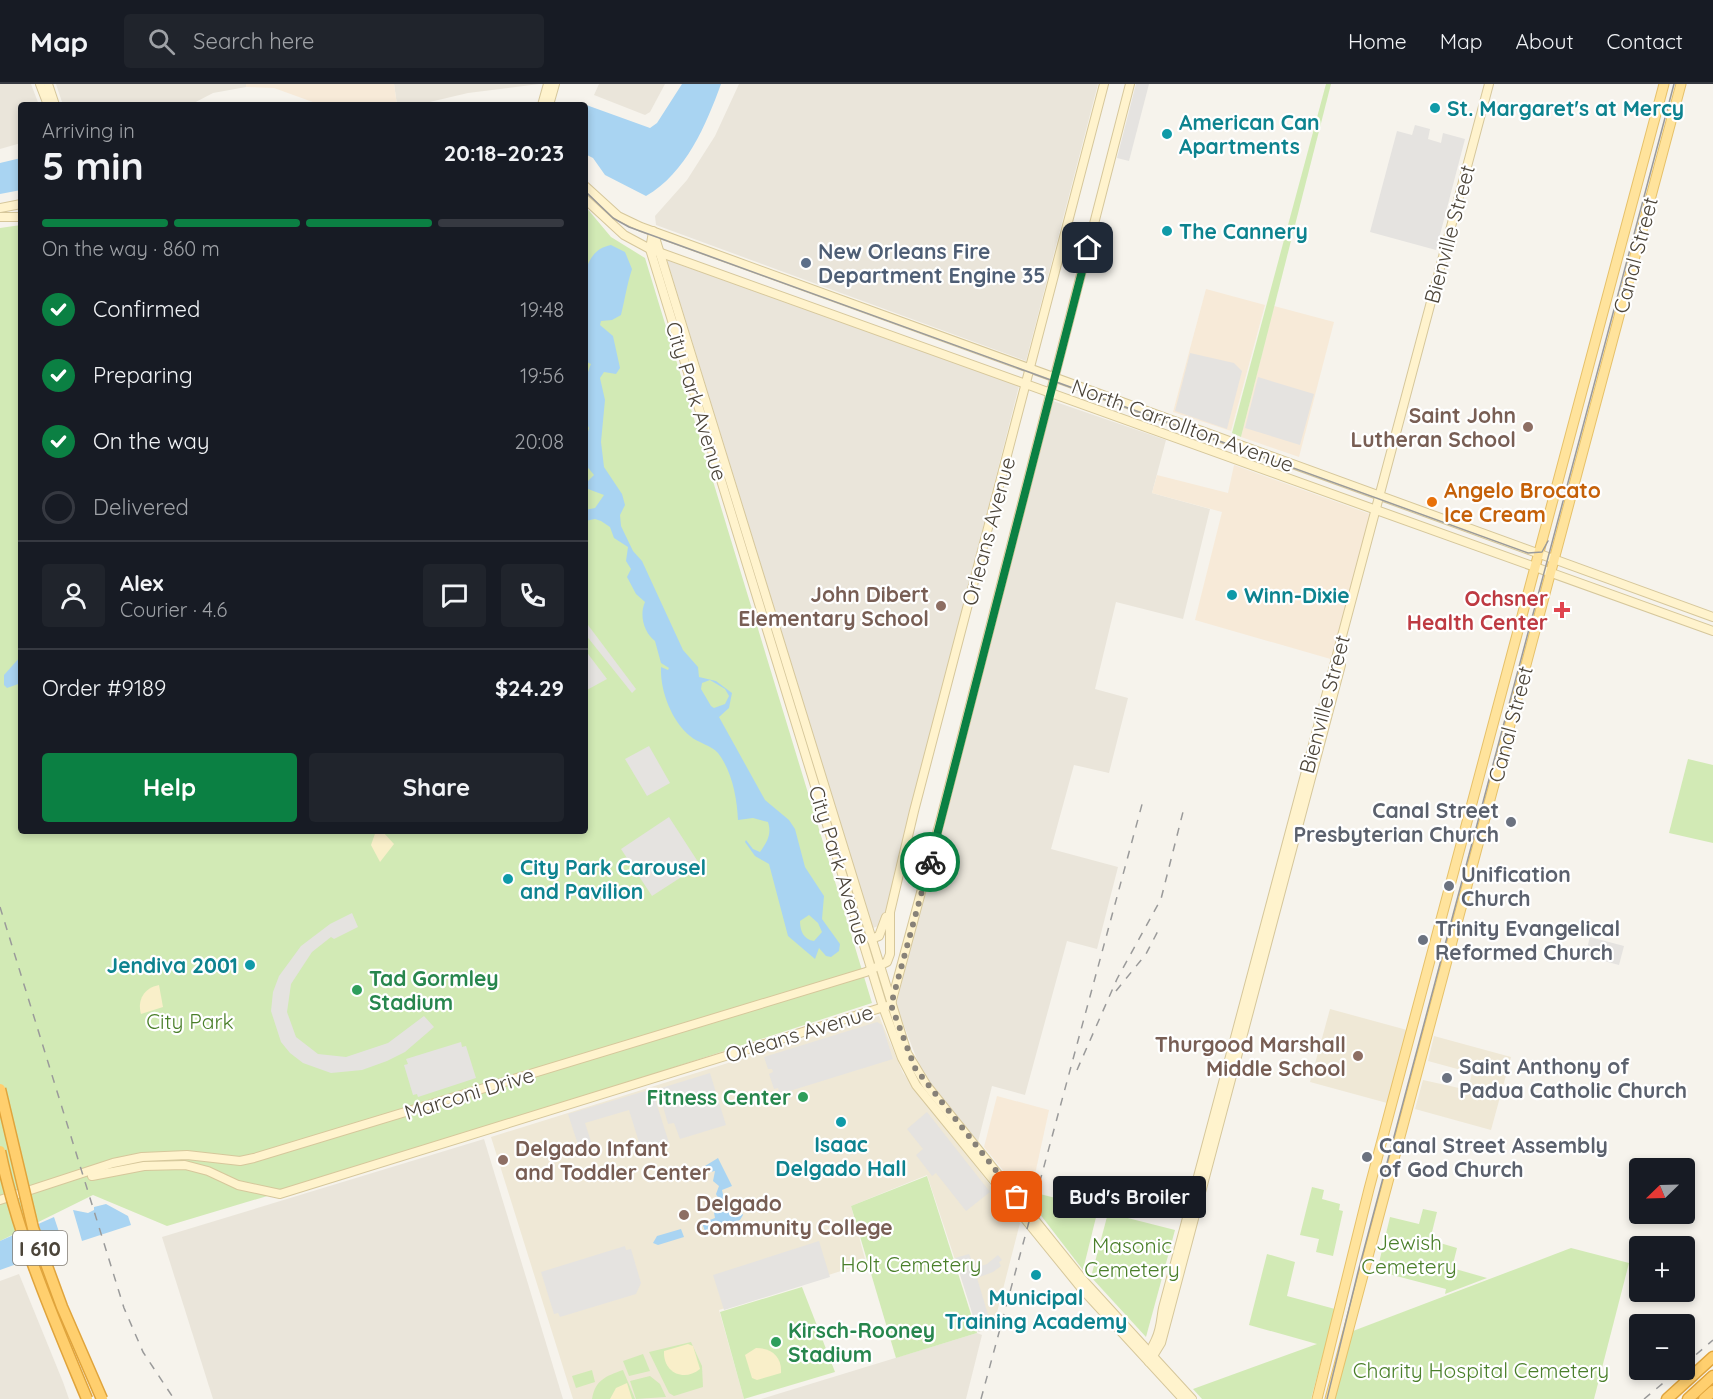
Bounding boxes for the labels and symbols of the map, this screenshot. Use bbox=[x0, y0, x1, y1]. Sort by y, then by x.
place label: St. Margaret's at Mercy bbox=[1447, 95, 1684, 121]
marker: St. Margaret's at Mercy bbox=[1428, 101, 1442, 115]
place label: American Can Apartments bbox=[1179, 109, 1320, 159]
marker: American Can Apartments bbox=[1160, 127, 1174, 141]
street label: Bienville Street bbox=[1418, 162, 1480, 306]
street label: Canal Street bbox=[1607, 194, 1663, 316]
place label: The Cannery bbox=[1179, 218, 1308, 244]
pin bbox=[1062, 222, 1113, 273]
marker: The Cannery bbox=[1160, 224, 1174, 238]
place label: New Orleans Fire Department Engine 35 bbox=[818, 238, 1045, 288]
marker: New Orleans Fire Department Engine 35 bbox=[799, 256, 813, 270]
street label: City Park Avenue bbox=[660, 318, 734, 484]
street label: North Carrollton Avenue bbox=[1068, 373, 1298, 477]
place label: Saint John Lutheran School bbox=[1350, 402, 1516, 452]
marker: Saint John Lutheran School bbox=[1521, 420, 1535, 434]
street label: Orleans Avenue bbox=[956, 454, 1020, 608]
place label: Angelo Brocato Ice Cream bbox=[1444, 477, 1601, 527]
marker: Angelo Brocato Ice Cream bbox=[1425, 495, 1439, 509]
place label: John Dibert Elementary School bbox=[738, 581, 929, 631]
place label: Winn-Dixie bbox=[1244, 582, 1350, 608]
place label: Ochsner Health Center bbox=[1407, 585, 1548, 635]
marker: Winn-Dixie bbox=[1225, 588, 1239, 602]
marker: John Dibert Elementary School bbox=[934, 599, 948, 613]
marker: Ochsner Health Center bbox=[1553, 601, 1571, 619]
street label: Bienville Street bbox=[1293, 632, 1355, 776]
street label: Canal Street bbox=[1482, 663, 1538, 785]
street label: City Park Avenue bbox=[803, 782, 877, 948]
place label: Canal Street Presbyterian Church bbox=[1293, 797, 1499, 847]
marker: Canal Street Presbyterian Church bbox=[1504, 815, 1518, 829]
courier bbox=[900, 832, 960, 892]
place label: City Park Carousel and Pavilion bbox=[520, 854, 706, 904]
place label: Unification Church bbox=[1461, 861, 1571, 911]
marker: City Park Carousel and Pavilion bbox=[501, 872, 515, 886]
marker: Unification Church bbox=[1442, 879, 1456, 893]
place label: Trinity Evangelical Reformed Church bbox=[1435, 915, 1620, 965]
marker: Trinity Evangelical Reformed Church bbox=[1416, 933, 1430, 947]
place label: Jendiva 2001 bbox=[107, 952, 238, 978]
marker: Jendiva 2001 bbox=[243, 958, 257, 972]
place label: Tad Gormley Stadium bbox=[369, 965, 499, 1015]
marker: Tad Gormley Stadium bbox=[350, 983, 364, 997]
street label: Orleans Avenue bbox=[722, 998, 876, 1068]
park label: City Park bbox=[146, 1008, 234, 1034]
place label: Thurgood Marshall Middle School bbox=[1155, 1031, 1346, 1081]
marker: Thurgood Marshall Middle School bbox=[1351, 1049, 1365, 1063]
place label: Saint Anthony of Padua Catholic Church bbox=[1459, 1053, 1687, 1103]
street label: Marconi Drive bbox=[401, 1061, 537, 1125]
marker: Saint Anthony of Padua Catholic Church bbox=[1440, 1071, 1454, 1085]
place label: Fitness Center bbox=[647, 1084, 791, 1110]
marker: Fitness Center bbox=[796, 1090, 810, 1104]
marker: Isaac Delgado Hall bbox=[834, 1115, 848, 1129]
place label: Isaac Delgado Hall bbox=[775, 1131, 907, 1181]
place label: Canal Street Assembly of God Church bbox=[1379, 1132, 1608, 1182]
place label: Delgado Infant and Toddler Center bbox=[515, 1135, 711, 1185]
marker: Canal Street Assembly of God Church bbox=[1360, 1150, 1374, 1164]
marker: Delgado Infant and Toddler Center bbox=[496, 1153, 510, 1167]
north arrow bbox=[1629, 1158, 1695, 1224]
pin bbox=[991, 1171, 1042, 1222]
callout: Bud's Broiler bbox=[1053, 1176, 1206, 1218]
place label: Delgado Community College bbox=[696, 1190, 893, 1240]
marker: Delgado Community College bbox=[677, 1208, 691, 1222]
park label: Jewish Cemetery bbox=[1361, 1229, 1457, 1279]
road number: I 610 bbox=[13, 1231, 67, 1265]
park label: Masonic Cemetery bbox=[1084, 1232, 1180, 1282]
park label: Holt Cemetery bbox=[841, 1251, 981, 1277]
marker: Municipal Training Academy bbox=[1029, 1268, 1043, 1282]
place label: Municipal Training Academy bbox=[945, 1284, 1127, 1334]
place label: Kirsch-Rooney Stadium bbox=[788, 1317, 935, 1367]
marker: Kirsch-Rooney Stadium bbox=[769, 1335, 783, 1349]
park label: Charity Hospital Cemetery bbox=[1353, 1357, 1609, 1383]

